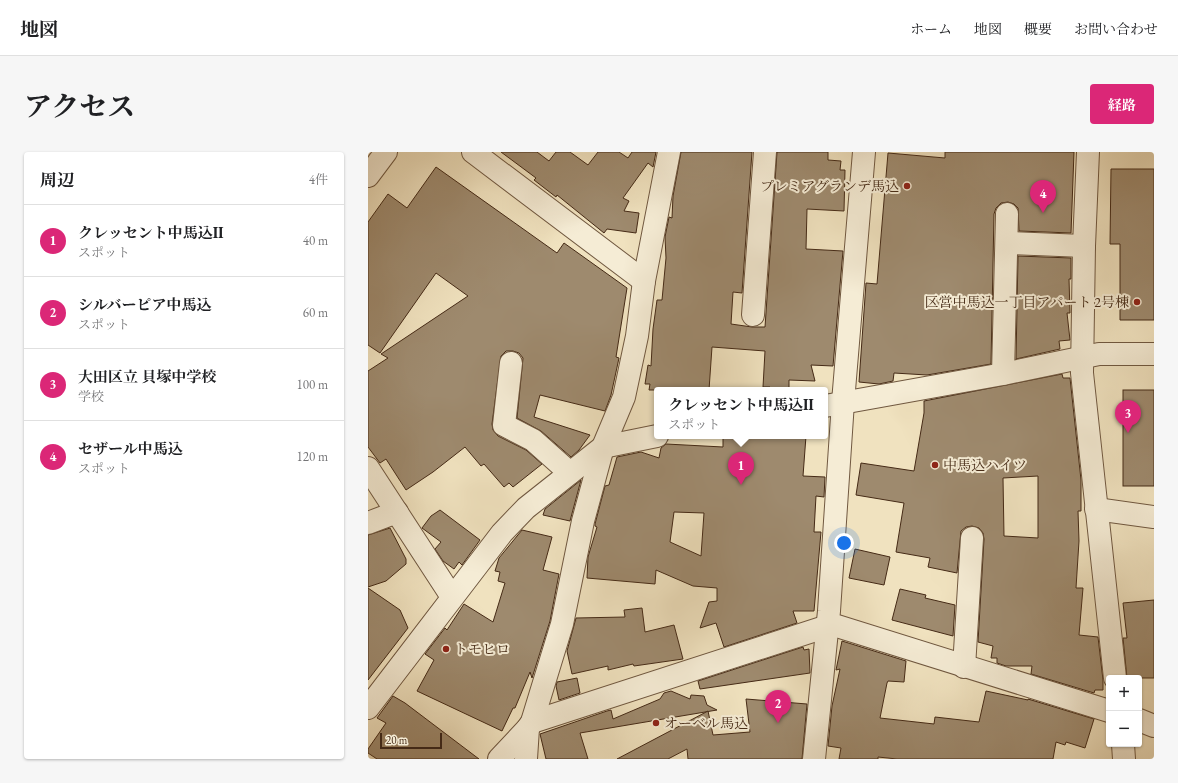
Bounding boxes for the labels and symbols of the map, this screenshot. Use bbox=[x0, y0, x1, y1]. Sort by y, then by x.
place label: プレミアグランデ馬込 bbox=[760, 177, 899, 195]
pin: 4 bbox=[1030, 180, 1056, 213]
marker: プレミアグランデ馬込 bbox=[902, 181, 912, 191]
place label: 区営中馬込一丁目アパート 2号棟 bbox=[925, 293, 1129, 311]
marker: 区営中馬込一丁目アパート 2号棟 bbox=[1132, 297, 1142, 307]
pin: 3 bbox=[1115, 400, 1141, 433]
pin: 1 bbox=[728, 452, 754, 485]
place label: 中馬込ハイツ bbox=[943, 456, 1027, 474]
marker: 中馬込ハイツ bbox=[930, 460, 940, 470]
your location bbox=[834, 533, 854, 553]
place label: トモヒロ bbox=[454, 640, 510, 658]
marker: トモヒロ bbox=[441, 644, 451, 654]
pin: 2 bbox=[765, 690, 791, 723]
place label: オーベル馬込 bbox=[664, 714, 748, 732]
marker: オーベル馬込 bbox=[651, 718, 661, 728]
scale bar bbox=[380, 731, 442, 750]

